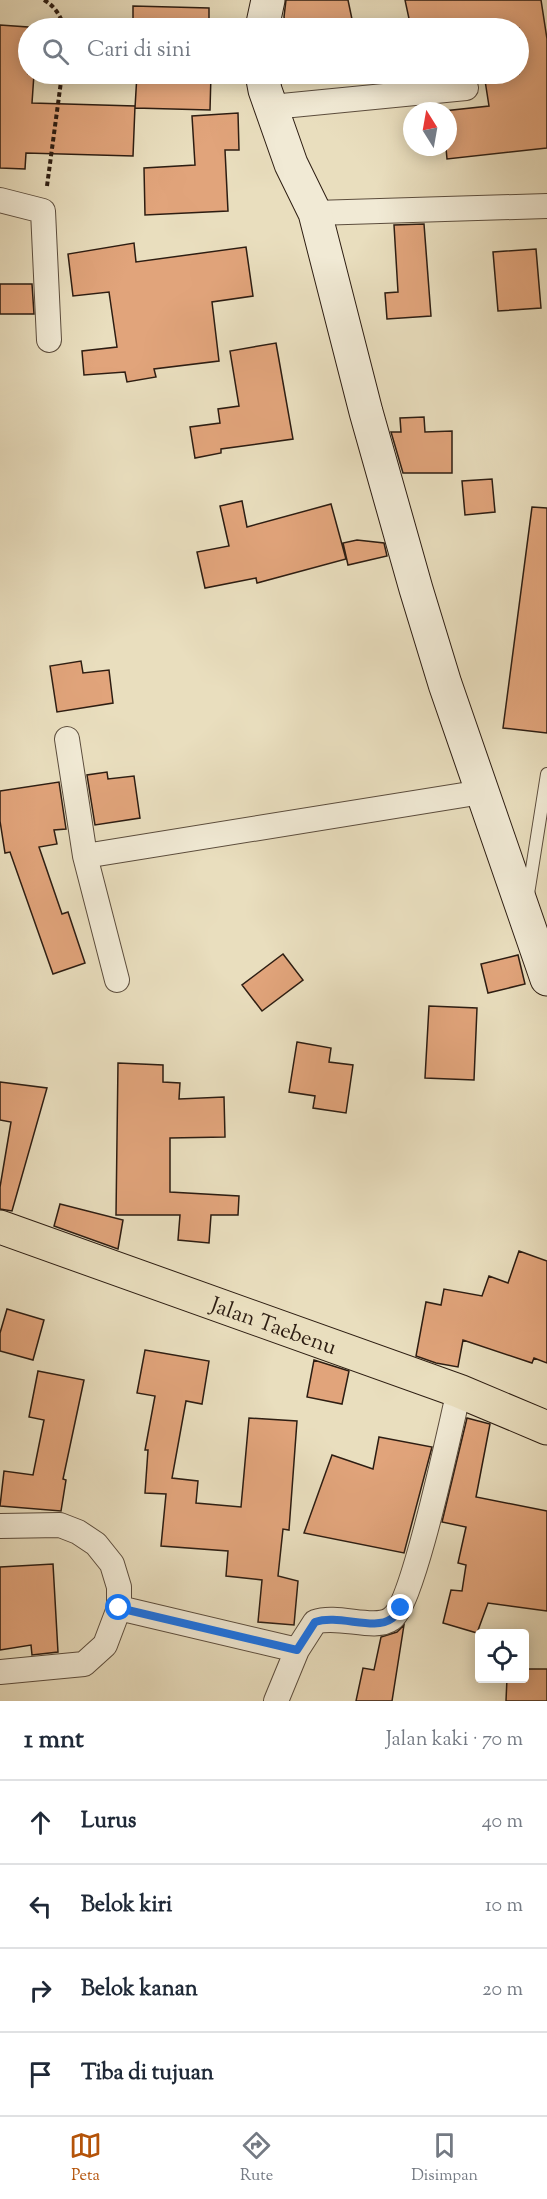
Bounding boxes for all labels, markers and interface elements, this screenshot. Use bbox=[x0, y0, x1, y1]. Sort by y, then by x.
search box bbox=[18, 18, 529, 84]
icon: search bbox=[39, 35, 72, 68]
text: Cari di sini bbox=[87, 35, 191, 67]
north arrow bbox=[403, 102, 457, 156]
street label: Jalan Taebenu bbox=[205, 1290, 341, 1365]
route start bbox=[105, 1594, 131, 1620]
route end bbox=[387, 1594, 413, 1620]
map controls bbox=[475, 1629, 529, 1683]
button: locate bbox=[475, 1629, 529, 1683]
text: 1 mnt bbox=[24, 1722, 84, 1759]
text: Jalan kaki · 70 m bbox=[386, 1726, 523, 1755]
icon: ahead bbox=[24, 1806, 57, 1839]
text: Lurus bbox=[81, 1806, 137, 1838]
text: 40 m bbox=[482, 1808, 523, 1837]
icon: left bbox=[24, 1890, 57, 1923]
text: Belok kiri bbox=[81, 1890, 172, 1922]
text: 10 m bbox=[485, 1892, 523, 1921]
icon: right bbox=[24, 1974, 57, 2007]
text: Belok kanan bbox=[81, 1974, 198, 2006]
text: 20 m bbox=[482, 1976, 523, 2005]
icon: arrive bbox=[24, 2058, 57, 2091]
text: Tiba di tujuan bbox=[81, 2058, 214, 2090]
tab: Peta bbox=[69, 2129, 102, 2188]
tab: Rute bbox=[240, 2129, 273, 2188]
tab: Disimpan bbox=[411, 2129, 478, 2188]

